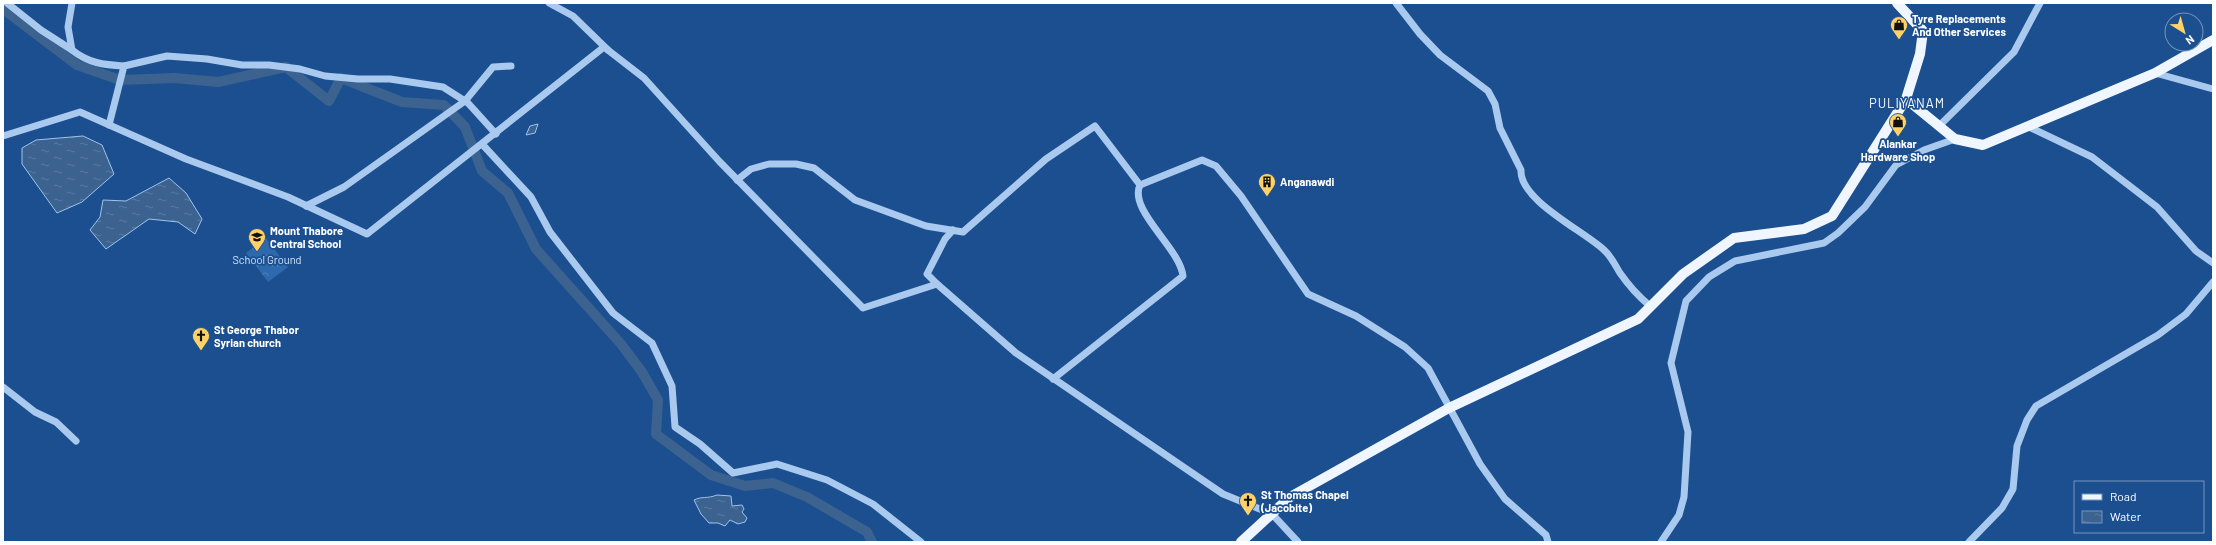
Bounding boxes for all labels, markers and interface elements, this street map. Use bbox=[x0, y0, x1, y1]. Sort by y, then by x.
place label: Tyre Replacements And Other Services bbox=[1912, 12, 2006, 38]
north arrow bbox=[2164, 12, 2204, 52]
shop icon: Tyre Replacements And Other Services bbox=[1889, 15, 1909, 40]
text: N bbox=[2183, 33, 2197, 48]
district label: PULIYANAM bbox=[1869, 95, 1945, 111]
shop icon: Alankar Hardware Shop bbox=[1888, 112, 1908, 137]
place label: Alankar Hardware Shop bbox=[1861, 137, 1935, 163]
building icon: Anganawdi bbox=[1257, 172, 1277, 197]
place label: Anganawdi bbox=[1280, 175, 1334, 188]
place label: Mount Thabore Central School bbox=[270, 224, 343, 250]
school or university icon: Mount Thabore Central School bbox=[247, 227, 267, 252]
park label: School Ground bbox=[232, 253, 302, 266]
place label: St George Thabor Syrian church bbox=[214, 323, 300, 349]
church icon: St George Thabor Syrian church bbox=[191, 326, 211, 351]
legend bbox=[2074, 481, 2204, 533]
place label: St Thomas Chapel (Jacobite) bbox=[1260, 488, 1349, 514]
text: Road bbox=[2110, 489, 2137, 503]
church icon: St Thomas Chapel (Jacobite) bbox=[1238, 491, 1258, 516]
text: Water bbox=[2110, 509, 2142, 523]

